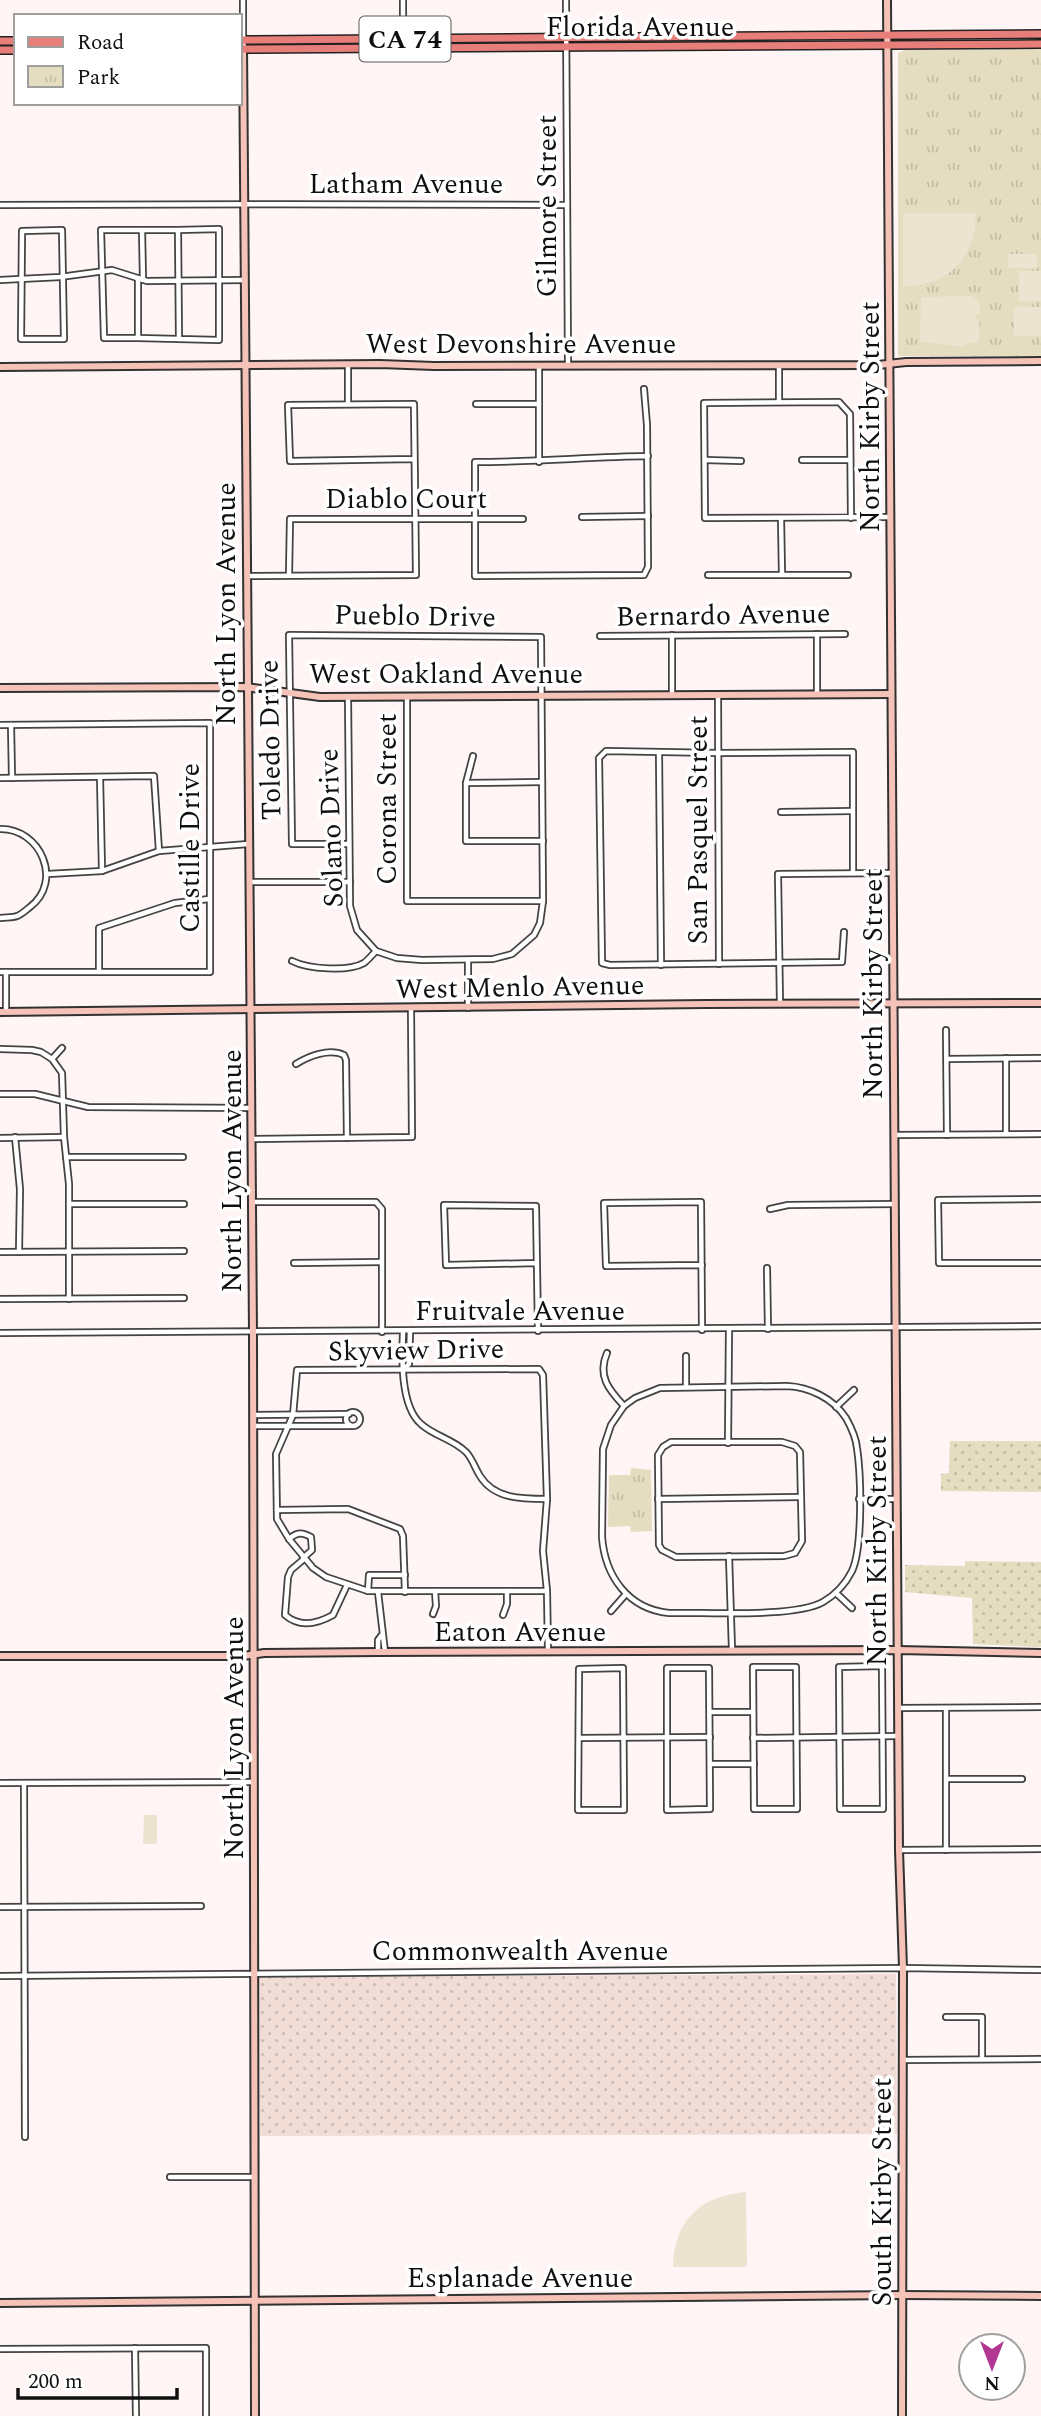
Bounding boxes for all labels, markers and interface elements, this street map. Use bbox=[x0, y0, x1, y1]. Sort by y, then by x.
street label: Florida Avenue bbox=[546, 6, 734, 49]
legend bbox=[14, 14, 242, 105]
road number: CA 74 bbox=[360, 16, 450, 61]
text: Road bbox=[77, 27, 124, 59]
text: Park bbox=[77, 62, 121, 94]
street label: Gilmore Street bbox=[526, 114, 569, 297]
street label: Latham Avenue bbox=[309, 163, 503, 206]
street label: North Kirby Street bbox=[849, 301, 892, 533]
street label: West Devonshire Avenue bbox=[366, 323, 676, 366]
street label: Diablo Court bbox=[325, 478, 487, 521]
street label: North Lyon Avenue bbox=[205, 482, 248, 726]
street label: Bernardo Avenue bbox=[615, 592, 831, 639]
street label: Pueblo Drive bbox=[334, 594, 496, 639]
street label: West Oakland Avenue bbox=[309, 653, 583, 696]
street label: Toledo Drive bbox=[248, 659, 293, 821]
street label: Corona Street bbox=[366, 713, 409, 885]
street label: San Pasquel Street bbox=[677, 715, 720, 945]
street label: Solano Drive bbox=[307, 748, 356, 908]
street label: Castille Drive bbox=[169, 763, 212, 933]
street label: North Kirby Street bbox=[852, 868, 895, 1100]
street label: West Menlo Avenue bbox=[395, 964, 645, 1011]
street label: North Lyon Avenue bbox=[211, 1049, 254, 1293]
street label: Fruitvale Avenue bbox=[415, 1290, 625, 1333]
street label: Skyview Drive bbox=[327, 1327, 505, 1374]
street label: North Kirby Street bbox=[856, 1435, 899, 1667]
street label: Eaton Avenue bbox=[434, 1611, 606, 1654]
street label: North Lyon Avenue bbox=[213, 1616, 256, 1860]
street label: Commonwealth Avenue bbox=[372, 1930, 668, 1973]
street label: South Kirby Street bbox=[861, 2078, 904, 2306]
street label: Esplanade Avenue bbox=[407, 2257, 633, 2300]
north arrow bbox=[957, 2332, 1027, 2402]
scale bar bbox=[18, 2356, 177, 2400]
text: 200 m bbox=[28, 2366, 83, 2398]
text: N bbox=[984, 2368, 1000, 2397]

